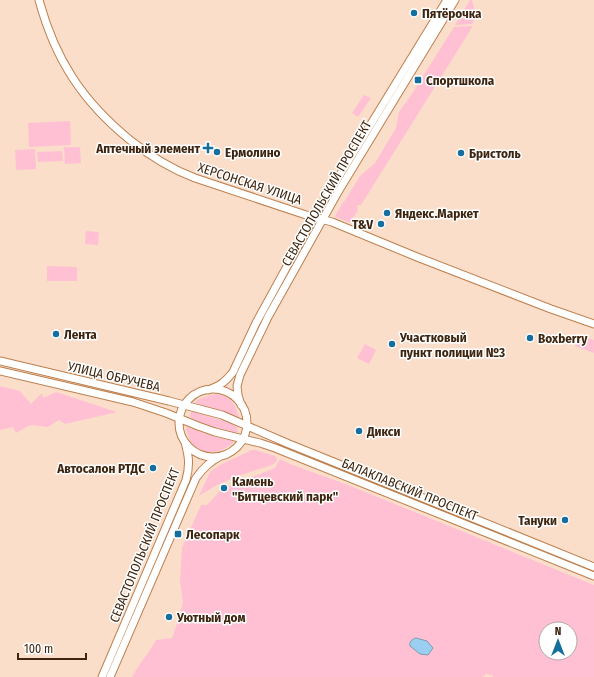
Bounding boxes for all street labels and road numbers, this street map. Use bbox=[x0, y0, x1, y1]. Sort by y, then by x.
street label: СЕВАСТОПОЛЬСКИЙ ПРОСПЕКТ bbox=[279, 118, 374, 269]
street label: ХЕРСОНСКАЯ УЛИЦА bbox=[196, 160, 304, 207]
street label: УЛИЦА ОБРУЧЕВА bbox=[65, 358, 162, 394]
street label: БАЛАКЛАВСКИЙ ПРОСПЕКТ bbox=[340, 455, 480, 524]
street label: СЕВАСТОПОЛЬСКИЙ ПРОСПЕКТ bbox=[107, 466, 182, 625]

